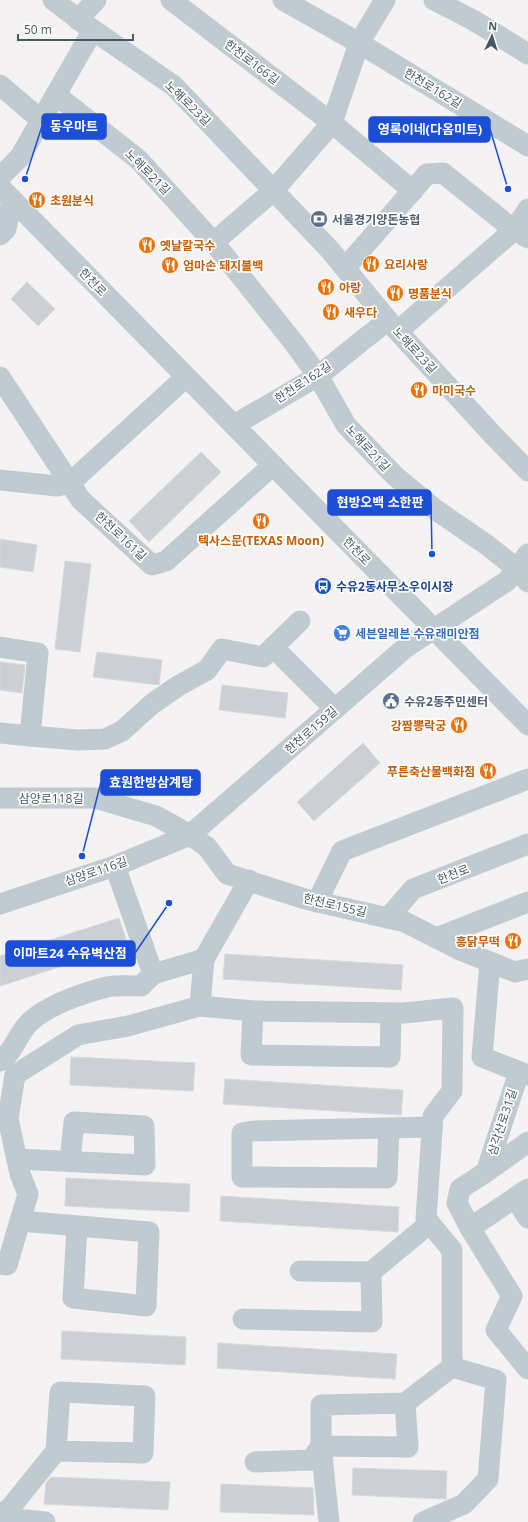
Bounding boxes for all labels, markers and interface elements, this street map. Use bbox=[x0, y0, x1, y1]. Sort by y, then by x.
scale bar bbox=[18, 16, 133, 42]
north arrow bbox=[472, 16, 512, 56]
text: N bbox=[488, 18, 498, 33]
text: 50 m bbox=[24, 21, 52, 38]
street label: 한천로166길 bbox=[221, 36, 283, 88]
street label: 한천로162길 bbox=[401, 64, 465, 112]
street label: 노해로23길 bbox=[161, 77, 215, 129]
callout: 동우마트 bbox=[42, 114, 106, 139]
text: 동우마트 bbox=[50, 117, 98, 135]
callout: 영록이네(다옴미트) bbox=[369, 117, 490, 142]
text: 영록이네(다옴미트) bbox=[378, 120, 482, 138]
street label: 노해로21길 bbox=[122, 146, 174, 198]
restaurant icon: 초원분식 bbox=[27, 190, 47, 210]
place label: 초원분식 bbox=[50, 192, 94, 209]
bank icon: 서울경기양돈농협 bbox=[309, 209, 329, 229]
place label: 서울경기양돈농협 bbox=[332, 211, 420, 228]
restaurant icon: 옛날칼국수 bbox=[137, 235, 157, 255]
place label: 옛날칼국수 bbox=[160, 237, 215, 254]
restaurant icon: 요리사랑 bbox=[361, 254, 381, 274]
restaurant icon: 엄마손 돼지불백 bbox=[160, 255, 180, 275]
place label: 요리사랑 bbox=[384, 256, 428, 273]
place label: 엄마손 돼지불백 bbox=[183, 257, 263, 274]
street label: 한천로 bbox=[75, 264, 111, 300]
restaurant icon: 아랑 bbox=[316, 277, 336, 297]
place label: 아랑 bbox=[339, 279, 361, 296]
restaurant icon: 명품분식 bbox=[385, 283, 405, 303]
place label: 명품분식 bbox=[408, 285, 452, 302]
restaurant icon: 새우다 bbox=[321, 302, 341, 322]
place label: 새우다 bbox=[344, 304, 377, 321]
street label: 노해로23길 bbox=[389, 323, 441, 377]
street label: 한천로162길 bbox=[271, 357, 335, 407]
restaurant icon: 마미국수 bbox=[409, 380, 429, 400]
place label: 마미국수 bbox=[432, 382, 476, 399]
street label: 노해로21길 bbox=[342, 421, 394, 475]
callout: 현방오백 소한판 bbox=[328, 490, 431, 515]
text: 현방오백 소한판 bbox=[336, 493, 424, 511]
street label: 한천로161길 bbox=[92, 508, 150, 564]
restaurant icon: 텍사스문(TEXAS Moon) bbox=[251, 511, 271, 531]
place label: 텍사스문(TEXAS Moon) bbox=[198, 532, 324, 549]
street label: 한천로 bbox=[339, 533, 375, 569]
bus stop icon: 수유2동사무소우이시장 bbox=[313, 576, 333, 596]
place label: 수유2동사무소우이시장 bbox=[336, 578, 453, 595]
supermarket icon: 세븐일레븐 수유래미안점 bbox=[332, 623, 352, 643]
place label: 세븐일레븐 수유래미안점 bbox=[355, 625, 480, 642]
public building icon: 수유2동주민센터 bbox=[381, 691, 401, 711]
place label: 수유2동주민센터 bbox=[404, 693, 488, 710]
street label: 한천로159길 bbox=[281, 702, 341, 758]
restaurant icon: 강짬뽕락궁 bbox=[449, 715, 469, 735]
place label: 강짬뽕락궁 bbox=[391, 717, 446, 734]
restaurant icon: 푸른축산물백화점 bbox=[478, 761, 498, 781]
place label: 푸른축산물백화점 bbox=[387, 763, 475, 780]
callout: 효원한방삼계탕 bbox=[101, 770, 200, 795]
text: 효원한방삼계탕 bbox=[109, 773, 193, 791]
street label: 삼양로118길 bbox=[19, 790, 83, 807]
street label: 삼양로116길 bbox=[63, 852, 129, 890]
street label: 한천로 bbox=[434, 860, 472, 888]
street label: 한천로155길 bbox=[302, 889, 368, 921]
restaurant icon: 흥닭무떡 bbox=[503, 931, 523, 951]
place label: 흥닭무떡 bbox=[456, 933, 500, 950]
callout: 이마트24 수유벽산점 bbox=[6, 941, 135, 966]
text: 이마트24 수유벽산점 bbox=[13, 944, 127, 962]
street label: 삼각산로31길 bbox=[483, 1087, 521, 1157]

